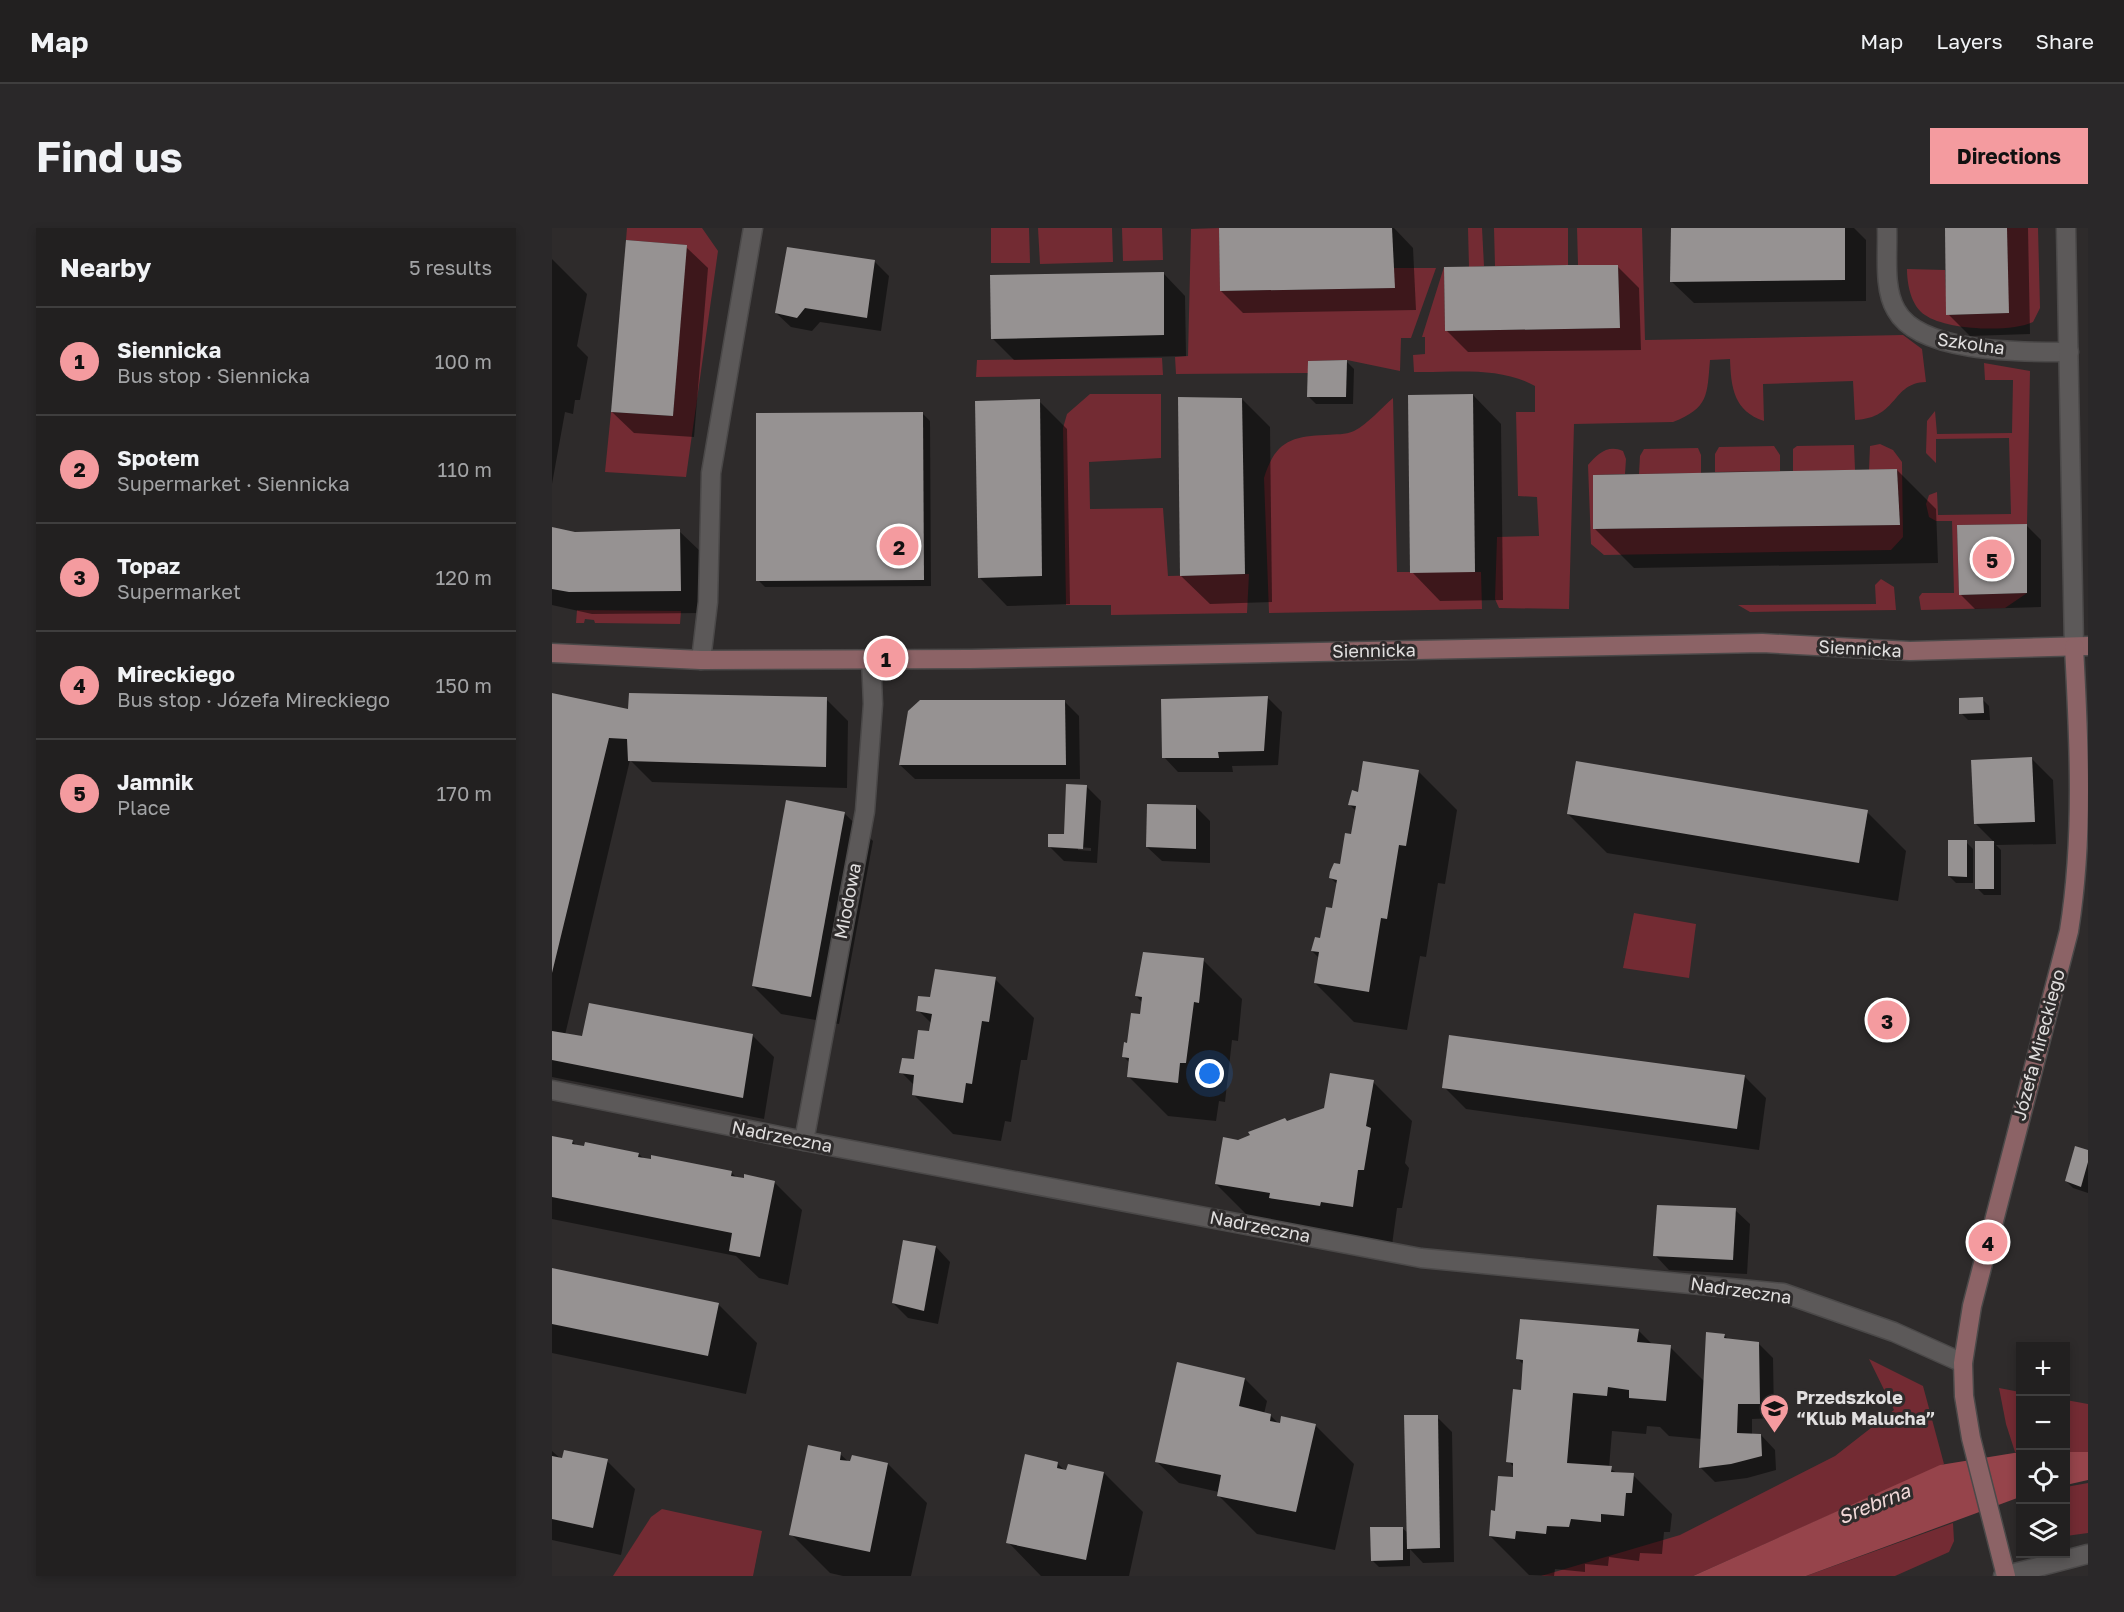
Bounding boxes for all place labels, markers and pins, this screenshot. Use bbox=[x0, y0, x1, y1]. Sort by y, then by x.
pin: 2 bbox=[880, 524, 918, 568]
pin: 5 bbox=[1972, 536, 2012, 582]
pin: 1 bbox=[866, 636, 906, 680]
pin: 3 bbox=[1868, 998, 1906, 1042]
pin: 4 bbox=[1968, 1220, 2008, 1264]
place label: Przedszkole “Klub Malucha” bbox=[1796, 1386, 1935, 1429]
school or university icon: Przedszkole “Klub Malucha” bbox=[1759, 1392, 1791, 1434]

